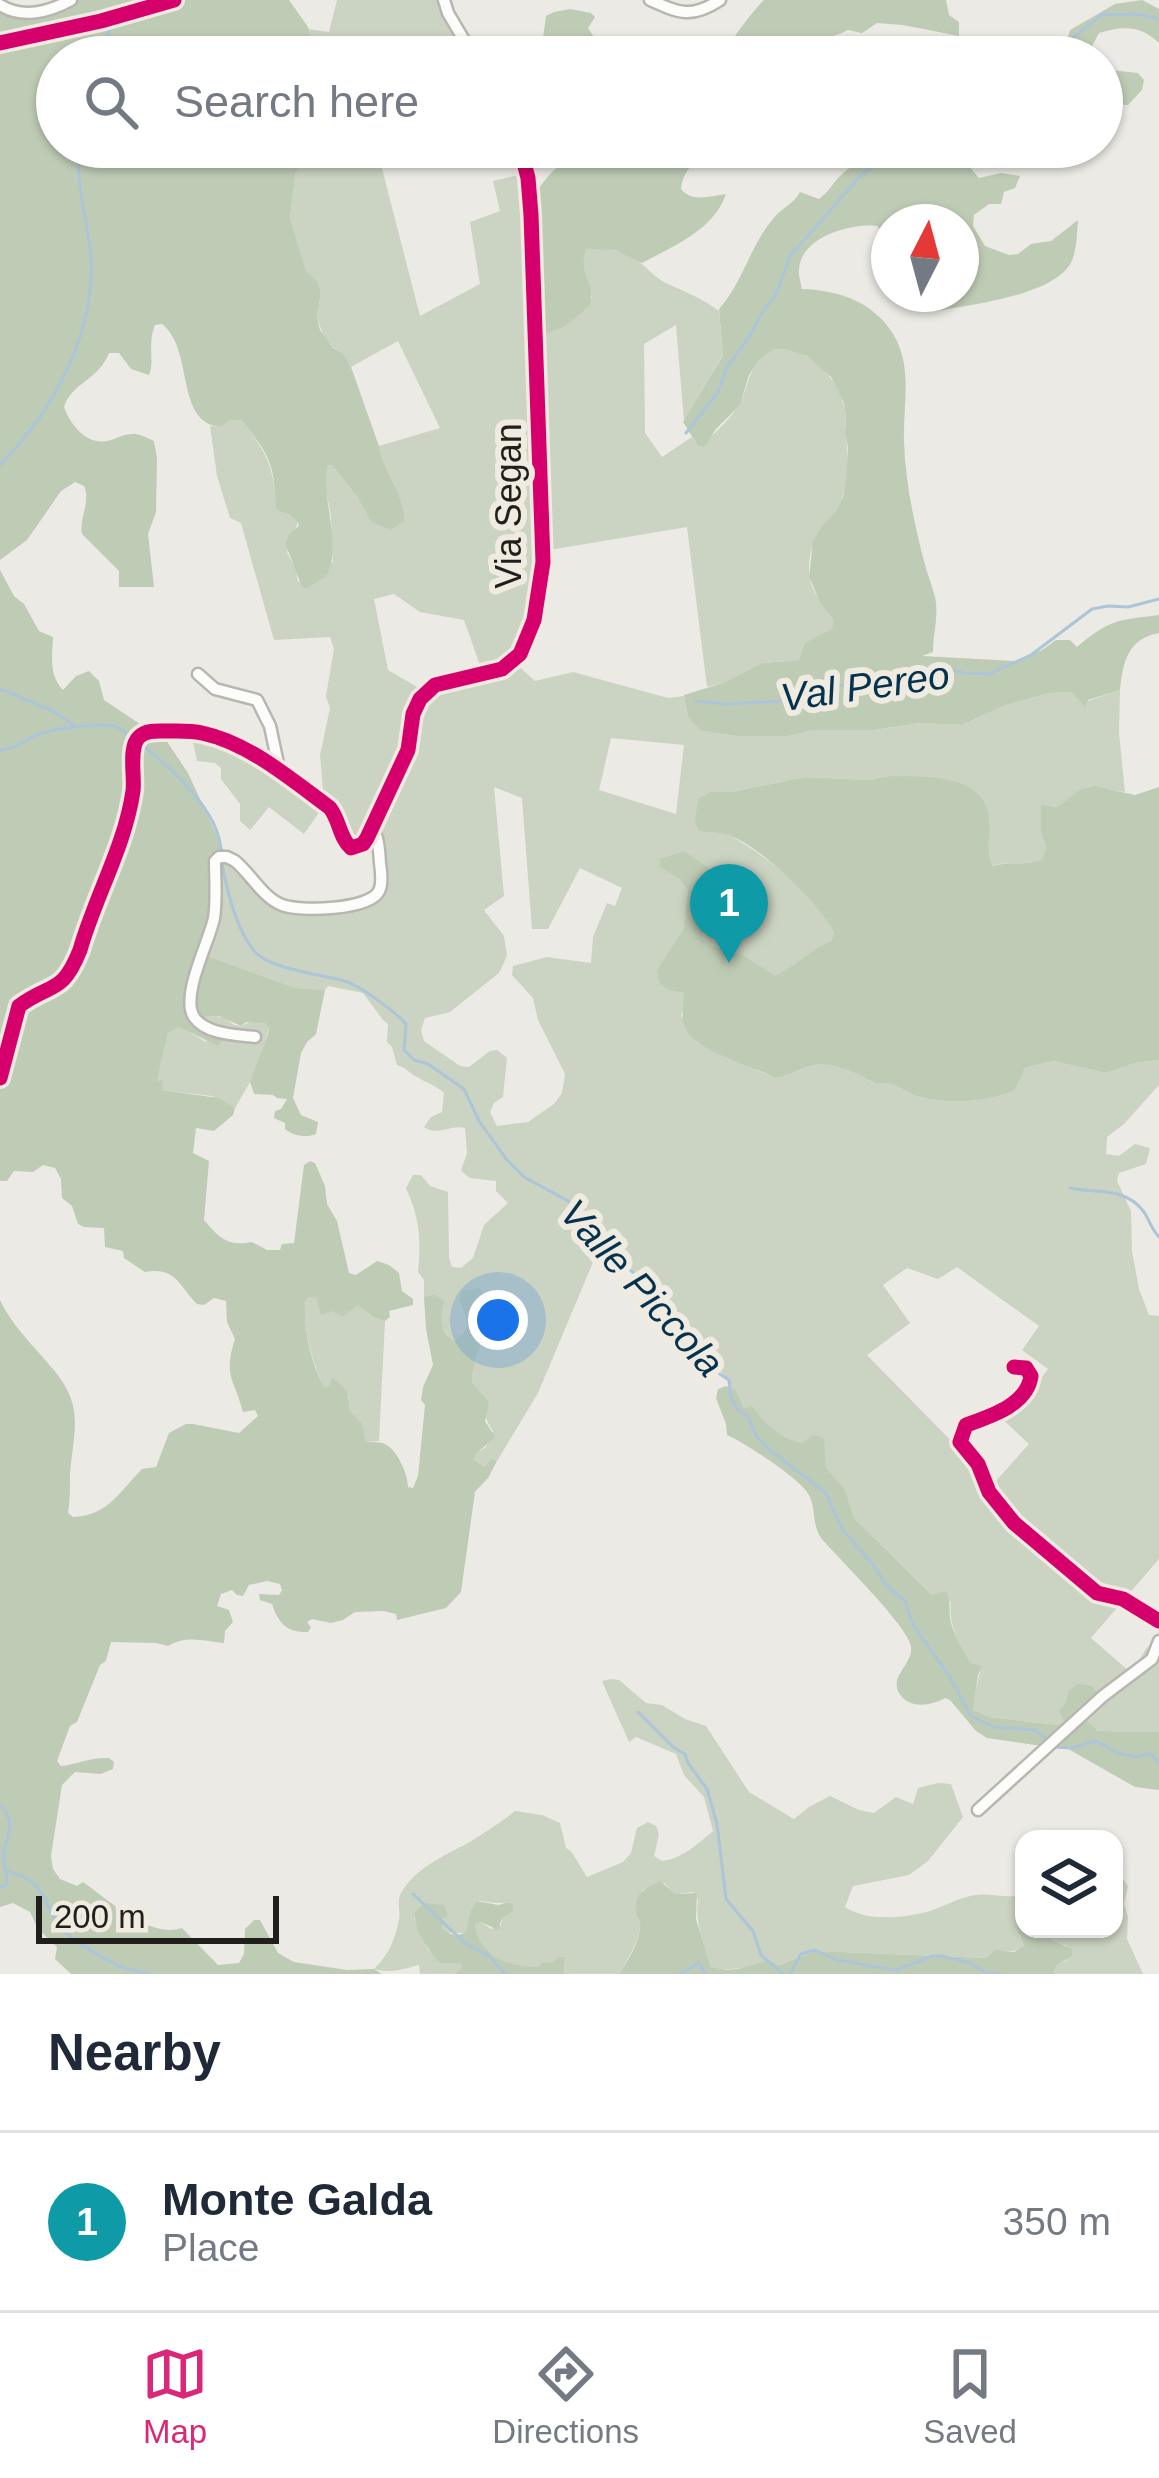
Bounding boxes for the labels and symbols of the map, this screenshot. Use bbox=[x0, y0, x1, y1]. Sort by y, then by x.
north arrow bbox=[871, 204, 979, 312]
street label: Via Segan bbox=[488, 423, 529, 589]
water label: Val Pereo bbox=[778, 653, 952, 719]
pin: 1 bbox=[690, 864, 768, 963]
water label: Valle Piccola bbox=[552, 1191, 732, 1385]
your location bbox=[468, 1290, 528, 1350]
scale bar bbox=[36, 1890, 279, 1943]

